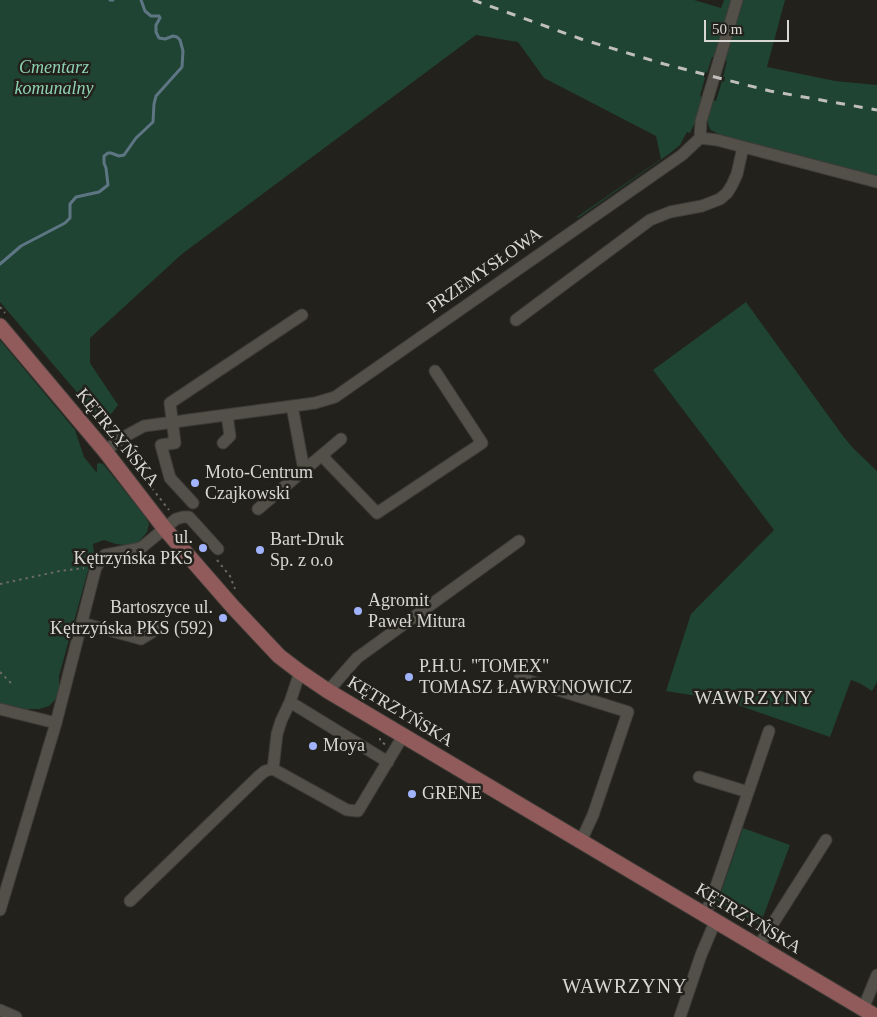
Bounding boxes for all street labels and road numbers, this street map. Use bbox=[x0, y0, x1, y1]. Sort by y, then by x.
street label: PRZEMYSŁOWA bbox=[424, 223, 546, 319]
street label: KĘTRZYŃSKA bbox=[71, 385, 163, 491]
street label: KĘTRZYŃSKA bbox=[343, 672, 457, 752]
street label: KĘTRZYŃSKA bbox=[691, 879, 805, 959]

